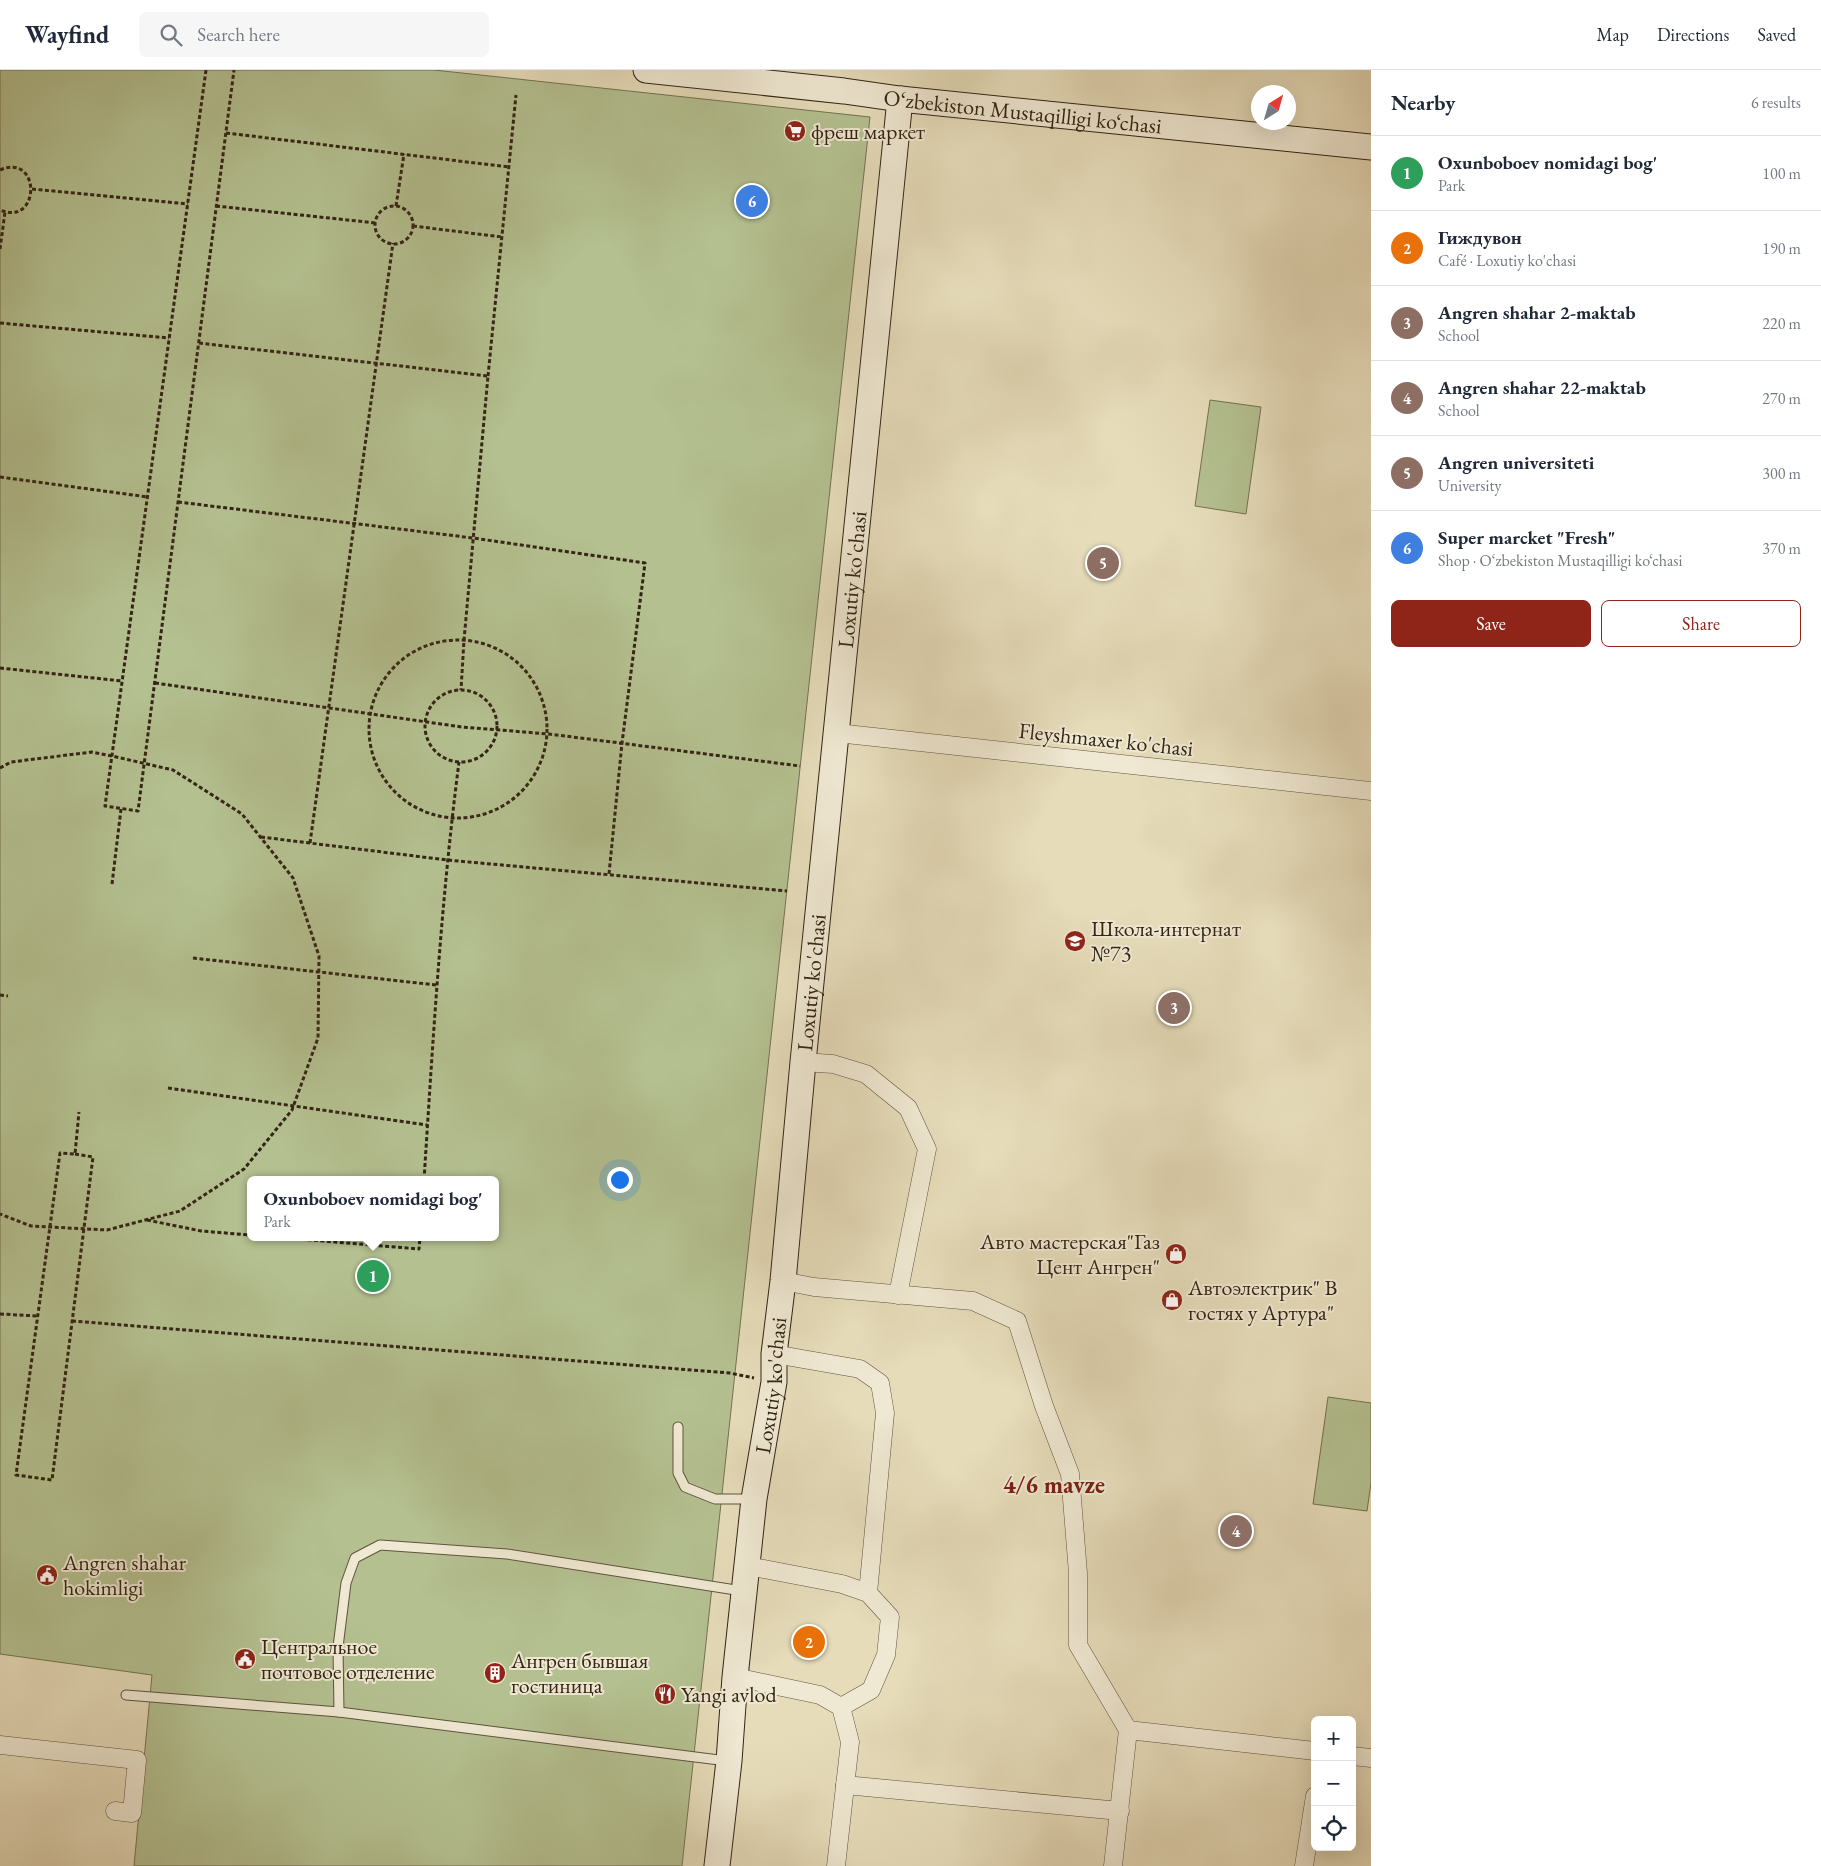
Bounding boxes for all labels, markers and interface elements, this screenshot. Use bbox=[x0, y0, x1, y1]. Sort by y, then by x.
search box bbox=[139, 12, 489, 57]
text: Wayfind bbox=[25, 19, 109, 50]
icon: search bbox=[157, 21, 185, 49]
text: Search here bbox=[197, 22, 280, 47]
text: Map bbox=[1597, 23, 1629, 46]
text: Directions bbox=[1657, 23, 1729, 46]
text: Saved bbox=[1757, 23, 1796, 46]
street label: O‘zbekiston Mustaqilligi ko‘chasi bbox=[882, 83, 1163, 141]
north arrow bbox=[1251, 85, 1296, 130]
text: Nearby bbox=[1391, 89, 1455, 116]
text: 6 results bbox=[1751, 92, 1801, 113]
place label: фреш маркет bbox=[811, 117, 925, 146]
supermarket icon: фреш маркет bbox=[783, 119, 807, 143]
text: Oxunboboev nomidagi bog' bbox=[1438, 150, 1657, 175]
text: 1 bbox=[1403, 163, 1411, 184]
text: 100 m bbox=[1762, 163, 1801, 184]
text: Park bbox=[1438, 175, 1465, 196]
pin: 6 bbox=[736, 182, 768, 220]
text: Гиждувон bbox=[1438, 225, 1522, 250]
text: 2 bbox=[1403, 238, 1411, 259]
text: 190 m bbox=[1762, 238, 1801, 259]
text: Café · Loxutiy ko'chasi bbox=[1438, 250, 1576, 271]
text: Angren shahar 2-maktab bbox=[1438, 300, 1636, 325]
text: 3 bbox=[1403, 313, 1411, 334]
text: 220 m bbox=[1762, 313, 1801, 334]
text: School bbox=[1438, 325, 1480, 346]
text: Angren shahar 22-maktab bbox=[1438, 375, 1646, 400]
text: 4 bbox=[1403, 388, 1411, 409]
text: 270 m bbox=[1762, 388, 1801, 409]
text: School bbox=[1438, 400, 1480, 421]
text: Angren universiteti bbox=[1438, 450, 1594, 475]
text: 5 bbox=[1403, 463, 1411, 484]
text: 300 m bbox=[1762, 463, 1801, 484]
text: University bbox=[1438, 475, 1502, 496]
street label: Loxutiy ko'chasi bbox=[831, 510, 873, 649]
text: Super marcket "Fresh" bbox=[1438, 525, 1615, 550]
text: 6 bbox=[1403, 538, 1411, 559]
text: 370 m bbox=[1762, 538, 1801, 559]
pin: 5 bbox=[1087, 544, 1119, 582]
text: Shop · O‘zbekiston Mustaqilligi ko‘chasi bbox=[1438, 550, 1682, 571]
button: Save bbox=[1391, 600, 1591, 647]
button: Share bbox=[1601, 600, 1801, 647]
street label: Fleyshmaxer ko'chasi bbox=[1017, 716, 1195, 763]
street label: Loxutiy ko'chasi bbox=[790, 913, 833, 1052]
place label: Школа-интернат №73 bbox=[1091, 914, 1241, 968]
school or university icon: Школа-интернат №73 bbox=[1063, 929, 1087, 953]
pin: 3 bbox=[1158, 989, 1190, 1027]
your location bbox=[607, 1167, 633, 1193]
popup bbox=[247, 1176, 499, 1241]
text: Oxunboboev nomidagi bog' bbox=[263, 1186, 483, 1211]
text: Park bbox=[263, 1211, 291, 1232]
place label: Авто мастерская"Газ Цент Ангрен" bbox=[979, 1227, 1160, 1281]
shop icon: Авто мастерская"Газ Цент Ангрен" bbox=[1164, 1242, 1188, 1266]
pin: 1 bbox=[357, 1257, 389, 1295]
place label: Автоэлектрик" В гостях у Артура" bbox=[1187, 1273, 1337, 1327]
shop icon: Автоэлектрик" В гостях у Артура" bbox=[1160, 1288, 1184, 1312]
street label: Loxutiy ko'chasi bbox=[748, 1315, 793, 1456]
district label: 4/6 mavze bbox=[1003, 1469, 1105, 1500]
pin: 4 bbox=[1220, 1512, 1252, 1550]
place label: Angren shahar hokimligi bbox=[62, 1548, 187, 1602]
public building icon: Angren shahar hokimligi bbox=[35, 1563, 59, 1587]
pin: 2 bbox=[793, 1623, 825, 1661]
place label: Центральное почтовое отделение bbox=[261, 1632, 435, 1686]
place label: Ангрен бывшая гостиница bbox=[510, 1646, 649, 1700]
public building icon: Центральное почтовое отделение bbox=[233, 1647, 257, 1671]
building icon: Ангрен бывшая гостиница bbox=[483, 1661, 507, 1685]
place label: Yangi avlod bbox=[681, 1680, 777, 1709]
restaurant icon: Yangi avlod bbox=[653, 1682, 677, 1706]
map controls bbox=[1311, 1716, 1356, 1851]
button: + bbox=[1311, 1716, 1356, 1761]
button: − bbox=[1311, 1761, 1356, 1806]
button: locate bbox=[1311, 1806, 1356, 1851]

